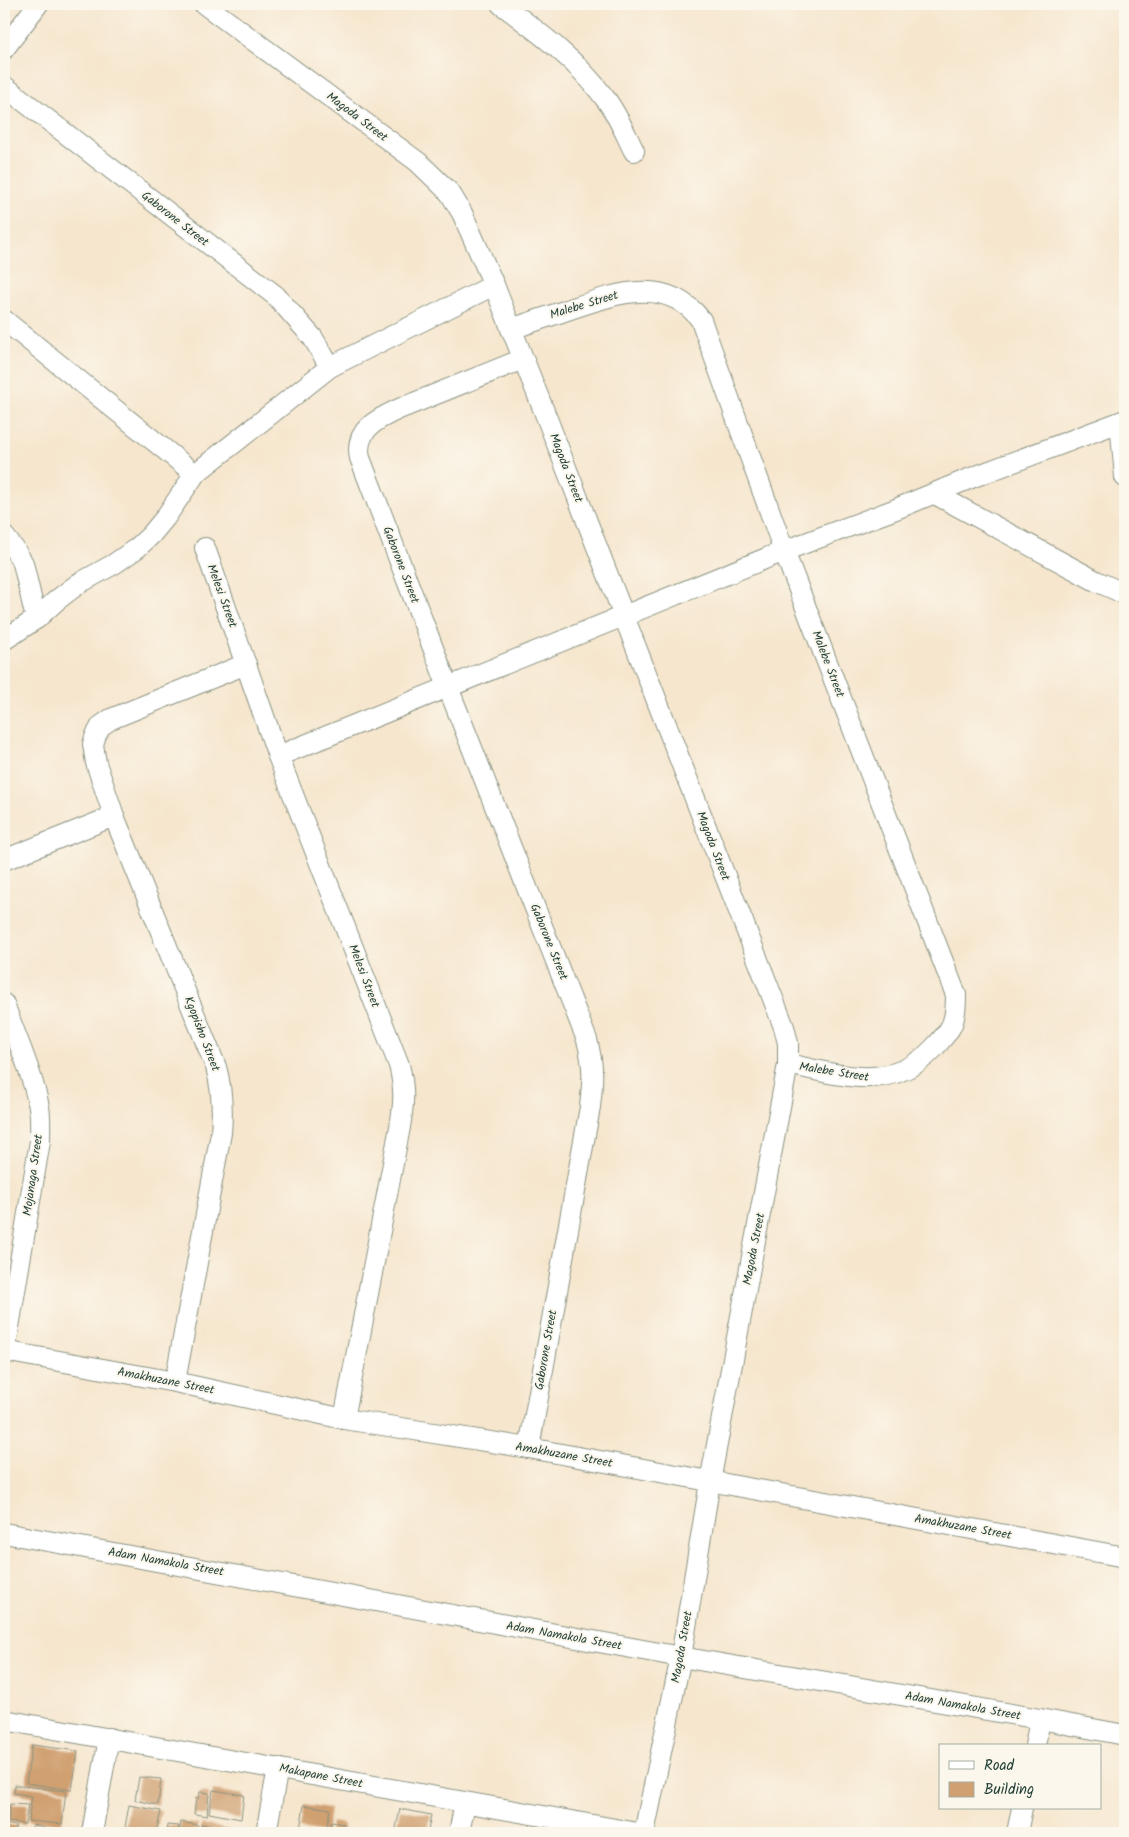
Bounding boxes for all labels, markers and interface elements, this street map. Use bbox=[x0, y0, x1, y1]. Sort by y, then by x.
street label: Magoda Street bbox=[322, 87, 392, 147]
street label: Gaborone Street bbox=[137, 187, 213, 252]
street label: Malebe Street bbox=[548, 286, 621, 324]
street label: Magoda Street bbox=[544, 430, 588, 506]
street label: Gaborone Street bbox=[378, 524, 425, 607]
street label: Melesi Street bbox=[202, 562, 242, 631]
street label: Malebe Street bbox=[807, 628, 850, 701]
street label: Magoda Street bbox=[691, 808, 735, 884]
street label: Gaborone Street bbox=[525, 901, 573, 984]
street label: Melesi Street bbox=[343, 942, 385, 1011]
street label: Kgopisho Street bbox=[179, 994, 225, 1075]
street label: Malebe Street bbox=[798, 1057, 871, 1087]
street label: Mojanaga Street bbox=[18, 1133, 48, 1217]
street label: Magoda Street bbox=[738, 1211, 770, 1287]
street label: Gaborone Street bbox=[530, 1308, 562, 1392]
street label: Amakhuzane Street bbox=[116, 1362, 216, 1400]
street label: Amakhuzane Street bbox=[514, 1437, 614, 1473]
street label: Amakhuzane Street bbox=[913, 1509, 1013, 1545]
street label: Adam Namakola Street bbox=[107, 1542, 226, 1582]
street label: Magoda Street bbox=[666, 1609, 698, 1685]
street label: Adam Namakola Street bbox=[505, 1616, 624, 1656]
street label: Adam Namakola Street bbox=[904, 1686, 1023, 1726]
legend bbox=[939, 1744, 1102, 1810]
text: Road bbox=[984, 1754, 1015, 1778]
street label: Makapane Street bbox=[278, 1759, 365, 1793]
text: Building bbox=[984, 1778, 1034, 1802]

